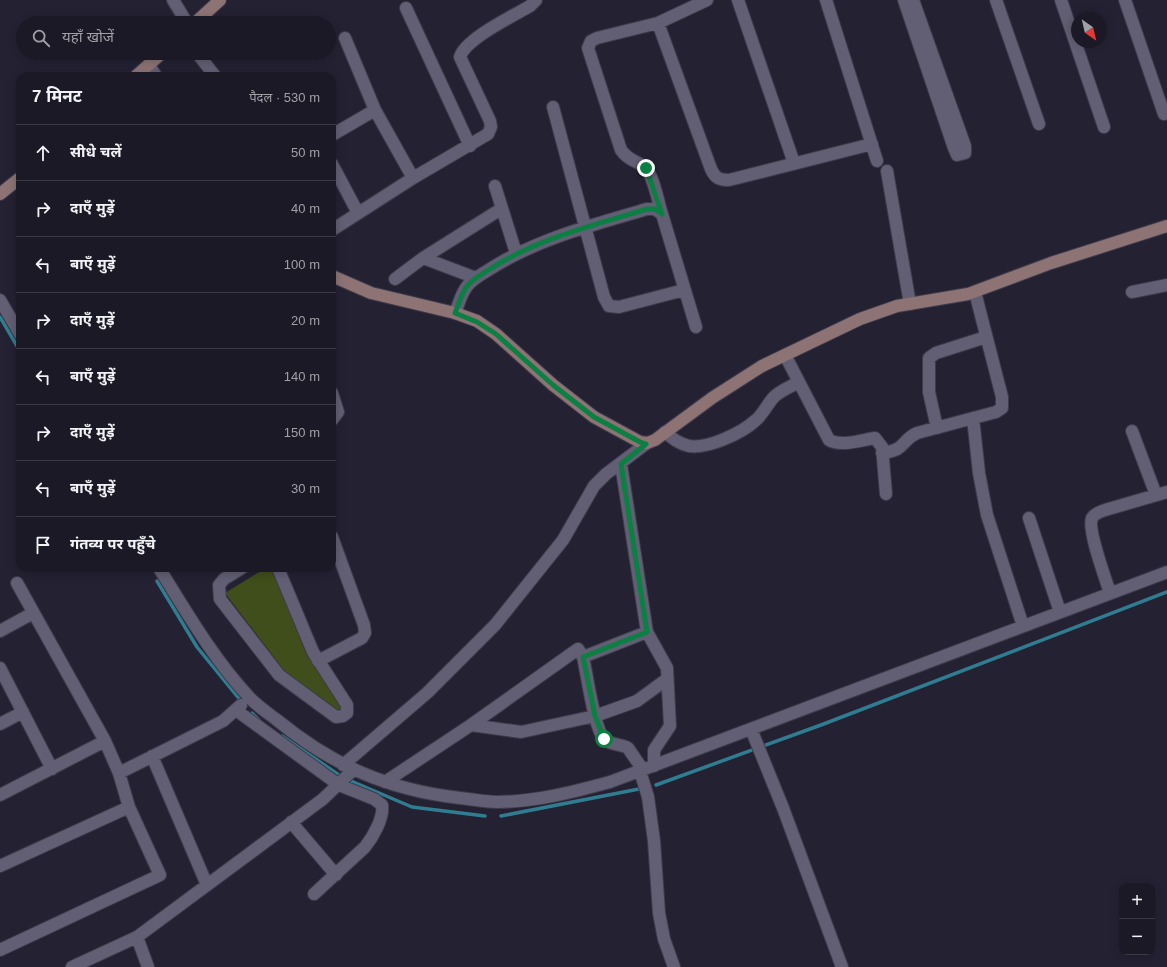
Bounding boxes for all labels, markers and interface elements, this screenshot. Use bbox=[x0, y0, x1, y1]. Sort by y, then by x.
north arrow bbox=[1071, 12, 1107, 48]
search box bbox=[16, 16, 336, 60]
icon: search bbox=[30, 27, 52, 49]
text: यहाँ खोजें bbox=[62, 28, 114, 45]
text: 7 मिनट bbox=[32, 87, 82, 106]
text: पैदल · 530 m bbox=[249, 90, 320, 105]
icon: ahead bbox=[32, 142, 54, 164]
text: सीधे चलें bbox=[70, 143, 121, 160]
text: 50 m bbox=[291, 145, 320, 160]
route end bbox=[637, 159, 655, 177]
icon: right bbox=[32, 198, 54, 220]
text: दाएँ मुड़ें bbox=[70, 199, 114, 216]
text: 40 m bbox=[291, 201, 320, 216]
icon: left bbox=[32, 254, 54, 276]
text: बाएँ मुड़ें bbox=[70, 255, 115, 272]
text: 100 m bbox=[284, 257, 320, 272]
icon: right bbox=[32, 310, 54, 332]
text: दाएँ मुड़ें bbox=[70, 311, 114, 328]
text: 20 m bbox=[291, 313, 320, 328]
icon: left bbox=[32, 366, 54, 388]
text: बाएँ मुड़ें bbox=[70, 367, 115, 384]
text: 140 m bbox=[284, 369, 320, 384]
icon: right bbox=[32, 422, 54, 444]
text: दाएँ मुड़ें bbox=[70, 423, 114, 440]
text: 150 m bbox=[284, 425, 320, 440]
icon: left bbox=[32, 478, 54, 500]
text: बाएँ मुड़ें bbox=[70, 479, 115, 496]
text: 30 m bbox=[291, 481, 320, 496]
icon: arrive bbox=[32, 534, 54, 556]
text: गंतव्य पर पहुँचे bbox=[70, 535, 155, 552]
route start bbox=[595, 730, 613, 748]
map controls bbox=[1119, 883, 1155, 955]
button: + bbox=[1119, 883, 1155, 919]
button: − bbox=[1119, 919, 1155, 955]

